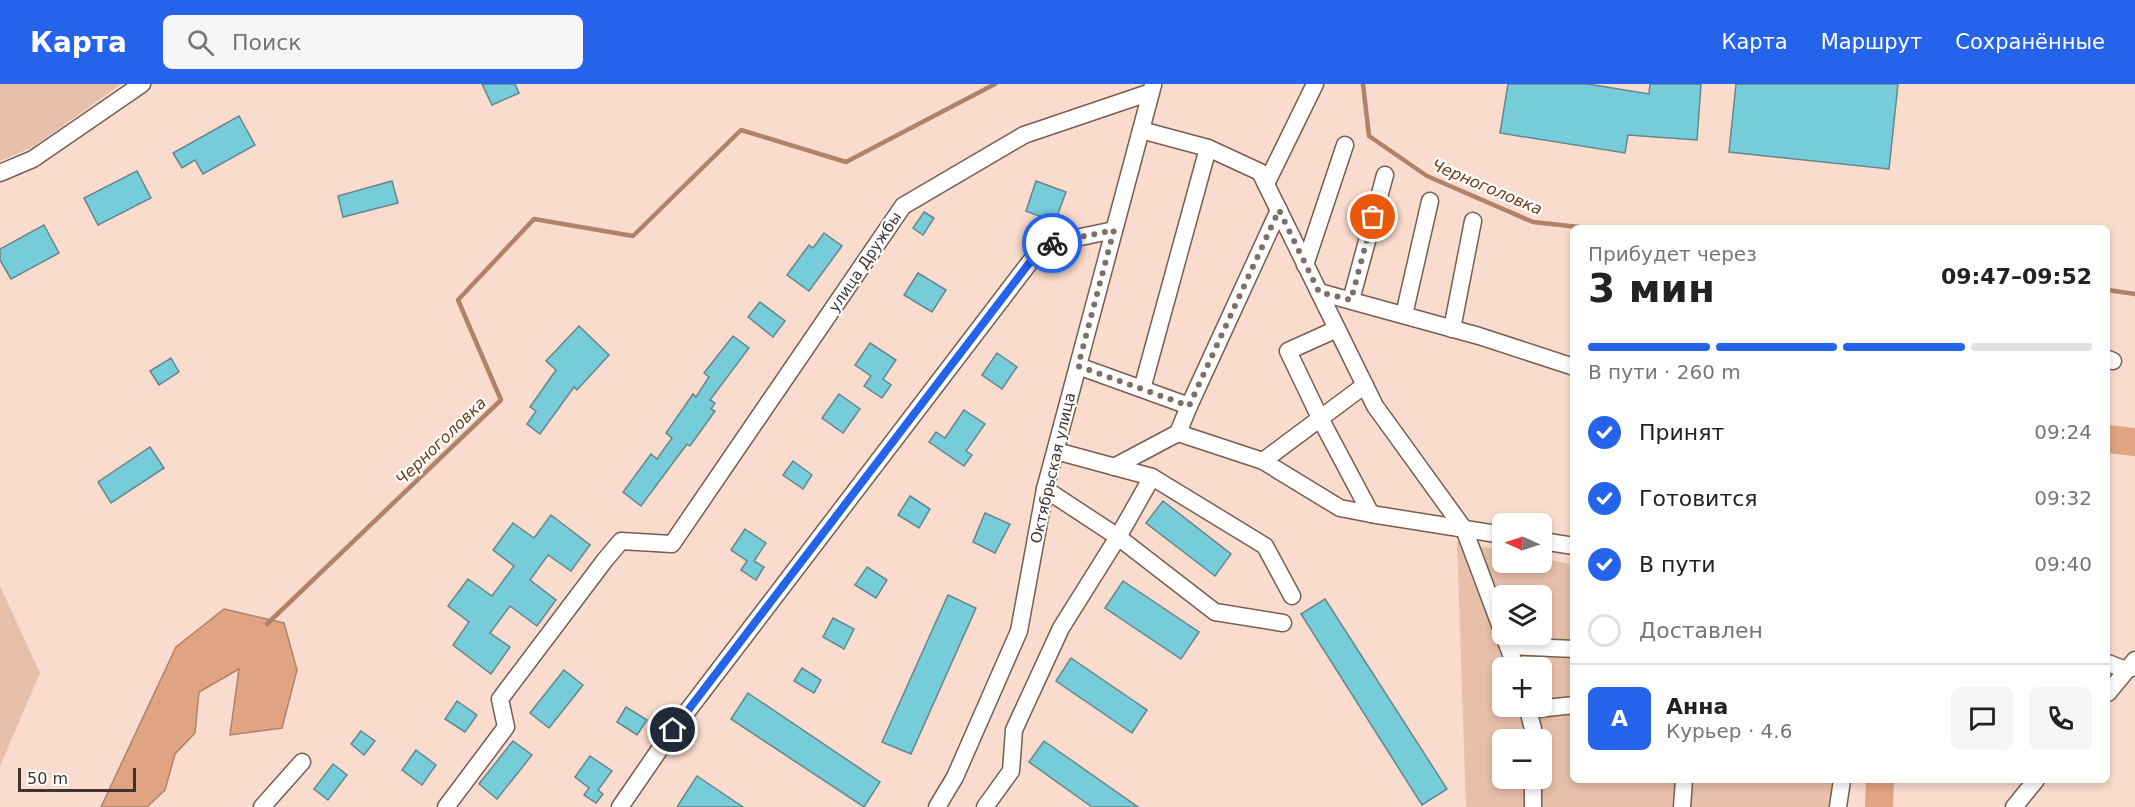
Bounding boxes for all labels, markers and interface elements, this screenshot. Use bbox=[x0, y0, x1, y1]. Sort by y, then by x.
search box bbox=[163, 15, 583, 69]
text: Карта bbox=[30, 26, 127, 59]
icon: search bbox=[184, 26, 217, 59]
text: Поиск bbox=[232, 30, 302, 55]
text: Карта bbox=[1722, 30, 1788, 54]
text: Маршрут bbox=[1821, 30, 1922, 54]
text: Сохранённые bbox=[1955, 30, 2105, 54]
water label: Черноголовка bbox=[1429, 155, 1545, 219]
pin bbox=[1347, 191, 1398, 242]
icon: bag bbox=[1356, 200, 1389, 233]
street label: улица Дружбы bbox=[825, 208, 905, 316]
courier bbox=[1022, 213, 1082, 273]
icon: bike bbox=[1036, 227, 1069, 260]
text: Прибудет через bbox=[1588, 242, 1757, 266]
text: 09:47–09:52 bbox=[1941, 264, 2092, 289]
text: 3 мин bbox=[1588, 266, 1715, 311]
text: В пути · 260 m bbox=[1588, 360, 1741, 384]
street label: Октябрьская улица bbox=[1027, 391, 1079, 545]
water label: Черноголовка bbox=[392, 393, 490, 489]
icon: check bbox=[1588, 416, 1621, 449]
text: Принят bbox=[1639, 420, 1724, 445]
text: 09:24 bbox=[2034, 420, 2092, 444]
icon: check bbox=[1588, 482, 1621, 515]
text: Готовится bbox=[1639, 486, 1758, 511]
text: 09:32 bbox=[2034, 486, 2092, 510]
north arrow bbox=[1492, 513, 1552, 573]
map controls bbox=[1492, 513, 1552, 789]
icon: check bbox=[1588, 548, 1621, 581]
text: В пути bbox=[1639, 552, 1716, 577]
text: 09:40 bbox=[2034, 552, 2092, 576]
button: layers bbox=[1492, 585, 1552, 645]
text: Доставлен bbox=[1639, 618, 1763, 643]
button: + bbox=[1492, 657, 1552, 717]
button: chat bbox=[1951, 687, 2014, 750]
button: phone bbox=[2029, 687, 2092, 750]
text: Анна bbox=[1666, 694, 1728, 719]
pin bbox=[647, 704, 698, 755]
text: А bbox=[1611, 706, 1628, 731]
icon: home bbox=[656, 713, 689, 746]
text: Курьер · 4.6 bbox=[1666, 719, 1792, 743]
button: − bbox=[1492, 729, 1552, 789]
scale bar bbox=[18, 765, 136, 792]
text: 50 m bbox=[27, 769, 68, 788]

